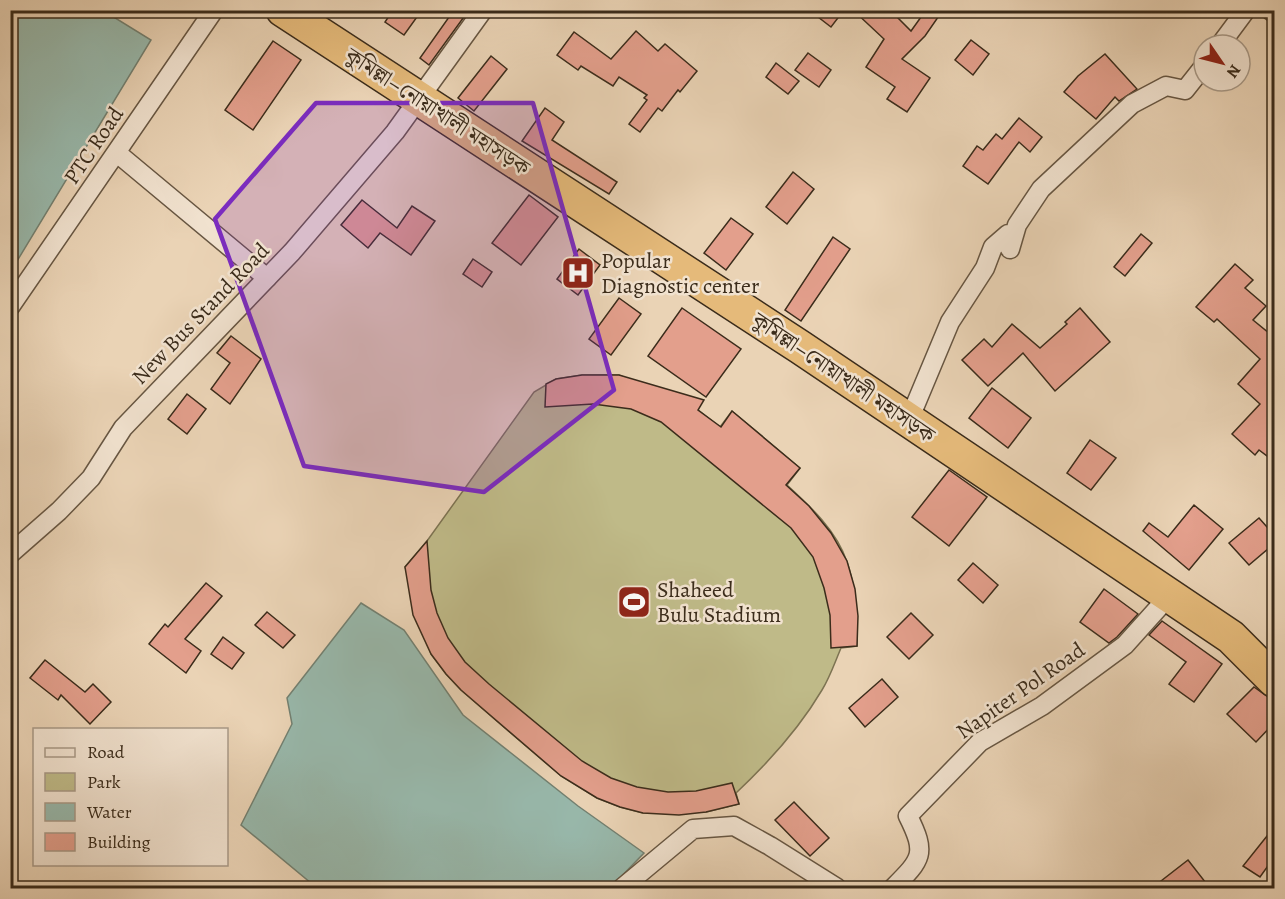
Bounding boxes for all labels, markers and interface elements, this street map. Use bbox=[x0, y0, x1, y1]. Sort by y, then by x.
north arrow bbox=[1192, 33, 1252, 93]
street label: কুমিল্লা–নোয়াখালী মহাসড়ক bbox=[339, 40, 537, 184]
text: N bbox=[1221, 60, 1246, 82]
street label: PTC Road bbox=[57, 101, 131, 190]
street label: New Bus Stand Road bbox=[125, 236, 276, 391]
place label: Popular Diagnostic center bbox=[601, 246, 759, 301]
hospital icon: Popular Diagnostic center bbox=[560, 255, 596, 291]
street label: কুমিল্লা–নোয়াখালী মহাসড়ক bbox=[745, 305, 942, 451]
place label: Shaheed Bulu Stadium bbox=[657, 575, 781, 630]
sports icon: Shaheed Bulu Stadium bbox=[616, 584, 652, 620]
street label: Napiter Pol Road bbox=[950, 635, 1091, 746]
legend bbox=[33, 728, 228, 866]
text: Road bbox=[87, 740, 125, 764]
text: Park bbox=[87, 770, 121, 794]
text: Water bbox=[86, 800, 132, 824]
text: Building bbox=[87, 830, 151, 854]

